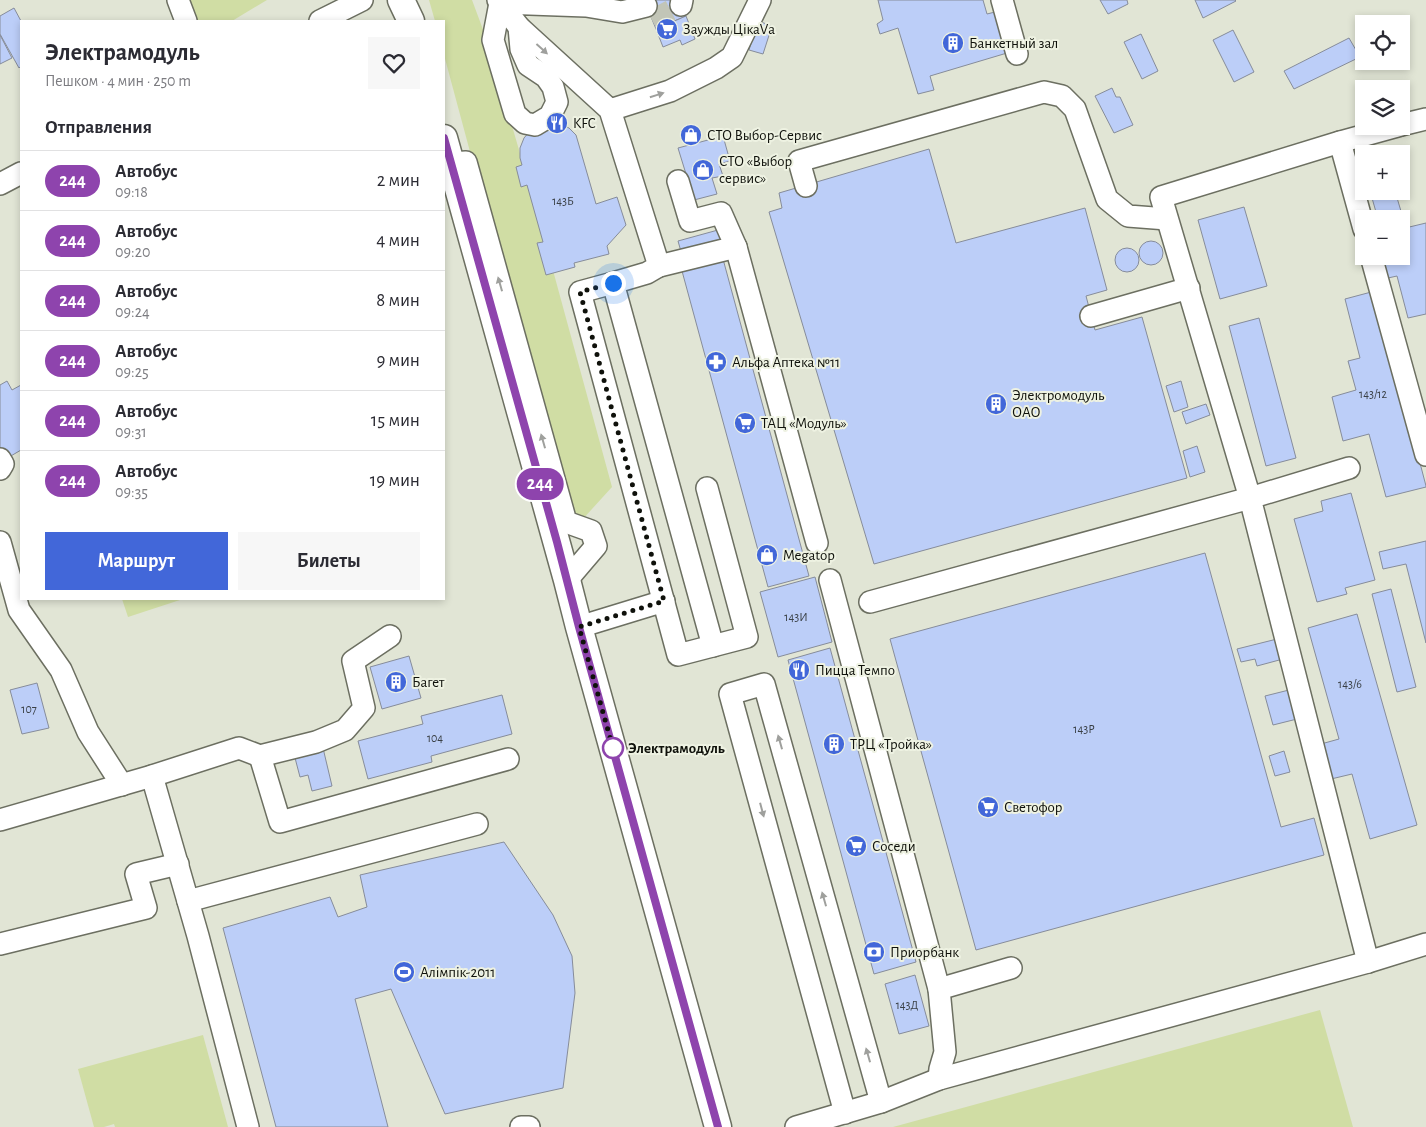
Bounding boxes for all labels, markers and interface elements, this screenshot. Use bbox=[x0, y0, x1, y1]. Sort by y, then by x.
map controls bbox=[1355, 15, 1410, 265]
button: locate bbox=[1355, 15, 1410, 70]
supermarket icon: Заужды ЦікаVа bbox=[655, 17, 679, 41]
place label: Заужды ЦікаVа bbox=[683, 22, 775, 37]
building icon: Банкетный зал bbox=[941, 31, 965, 55]
place label: Банкетный зал bbox=[969, 36, 1058, 51]
button: heart bbox=[368, 37, 420, 89]
text: Электрамодуль bbox=[45, 41, 200, 65]
one-way arrow bbox=[536, 43, 548, 55]
text: Пешком · 4 мин · 250 m bbox=[45, 73, 191, 89]
button: layers bbox=[1355, 80, 1410, 135]
one-way arrow bbox=[649, 90, 664, 98]
restaurant icon: KFC bbox=[545, 111, 569, 135]
place label: KFC bbox=[573, 116, 596, 131]
text: Отправления bbox=[45, 118, 152, 137]
shop icon: СТО Выбор-Сервис bbox=[679, 123, 703, 147]
place label: СТО Выбор-Сервис bbox=[707, 128, 822, 143]
button: + bbox=[1355, 145, 1410, 200]
place label: СТО «Выбор сервис» bbox=[719, 154, 793, 186]
shop icon: СТО «Выбор сервис» bbox=[691, 158, 715, 182]
text: Автобус bbox=[115, 162, 178, 181]
text: 2 мин bbox=[377, 171, 420, 190]
text: 244 bbox=[59, 172, 86, 190]
text: 09:18 bbox=[115, 184, 148, 200]
house number: 143Б bbox=[552, 195, 574, 207]
button: − bbox=[1355, 210, 1410, 265]
text: Автобус bbox=[115, 222, 178, 241]
text: 4 мин bbox=[376, 231, 420, 250]
text: 244 bbox=[59, 232, 86, 250]
text: 09:20 bbox=[115, 244, 150, 260]
your location bbox=[601, 271, 626, 296]
one-way arrow bbox=[496, 277, 504, 292]
text: Автобус bbox=[115, 282, 178, 301]
text: 8 мин bbox=[376, 291, 420, 310]
text: 244 bbox=[59, 292, 86, 310]
text: 09:24 bbox=[115, 304, 150, 320]
text: Автобус bbox=[115, 342, 178, 361]
pharmacy icon: Альфа Аптека №11 bbox=[704, 350, 728, 374]
text: 9 мин bbox=[376, 351, 420, 370]
text: 244 bbox=[59, 352, 86, 370]
place label: Альфа Аптека №11 bbox=[732, 355, 840, 370]
text: 09:25 bbox=[115, 364, 149, 380]
place label: Электромодуль ОАО bbox=[1012, 388, 1105, 420]
house number: 143/12 bbox=[1359, 388, 1387, 400]
building icon: Электромодуль ОАО bbox=[984, 392, 1008, 416]
text: Автобус bbox=[115, 402, 178, 421]
text: 15 мин bbox=[371, 411, 420, 430]
supermarket icon: ТАЦ «Модуль» bbox=[733, 411, 757, 435]
text: 244 bbox=[59, 412, 86, 430]
place label: ТАЦ «Модуль» bbox=[761, 416, 847, 431]
text: 09:31 bbox=[115, 424, 147, 440]
one-way arrow bbox=[539, 433, 547, 448]
text: Автобус bbox=[115, 462, 178, 481]
line badge: 244 bbox=[511, 468, 569, 500]
text: 19 мин bbox=[370, 471, 420, 490]
text: 244 bbox=[59, 472, 86, 490]
text: 244 bbox=[527, 475, 553, 493]
text: 09:35 bbox=[115, 484, 148, 500]
button: Маршрут bbox=[45, 532, 228, 590]
button: Билеты bbox=[238, 532, 420, 590]
shop icon: Megatop bbox=[755, 543, 779, 567]
place label: Megatop bbox=[783, 548, 835, 563]
house number: 143И bbox=[784, 611, 808, 623]
restaurant icon: Пицца Темпо bbox=[787, 658, 811, 682]
place label: Пицца Темпо bbox=[815, 663, 895, 678]
building icon: Багет bbox=[384, 670, 408, 694]
place label: Багет bbox=[412, 675, 445, 690]
house number: 143/6 bbox=[1338, 678, 1362, 690]
house number: 107 bbox=[21, 703, 37, 715]
house number: 143Р bbox=[1073, 723, 1095, 735]
house number: 104 bbox=[427, 732, 443, 744]
building icon: ТРЦ «Тройка» bbox=[822, 732, 846, 756]
one-way arrow bbox=[775, 735, 783, 750]
marker: Электрамодуль bbox=[602, 737, 624, 759]
place label: ТРЦ «Тройка» bbox=[850, 737, 932, 752]
place label: Электрамодуль bbox=[628, 741, 725, 756]
supermarket icon: Светофор bbox=[976, 795, 1000, 819]
place label: Светофор bbox=[1004, 800, 1063, 815]
one-way arrow bbox=[758, 802, 766, 817]
supermarket icon: Соседи bbox=[844, 834, 868, 858]
place label: Соседи bbox=[872, 839, 916, 854]
one-way arrow bbox=[819, 891, 827, 906]
bank icon: Приорбанк bbox=[862, 940, 886, 964]
place label: Приорбанк bbox=[890, 945, 959, 960]
sports icon: Алімпік-2011 bbox=[392, 960, 416, 984]
place label: Алімпік-2011 bbox=[420, 965, 496, 980]
house number: 143Д bbox=[896, 999, 919, 1011]
one-way arrow bbox=[863, 1047, 871, 1062]

